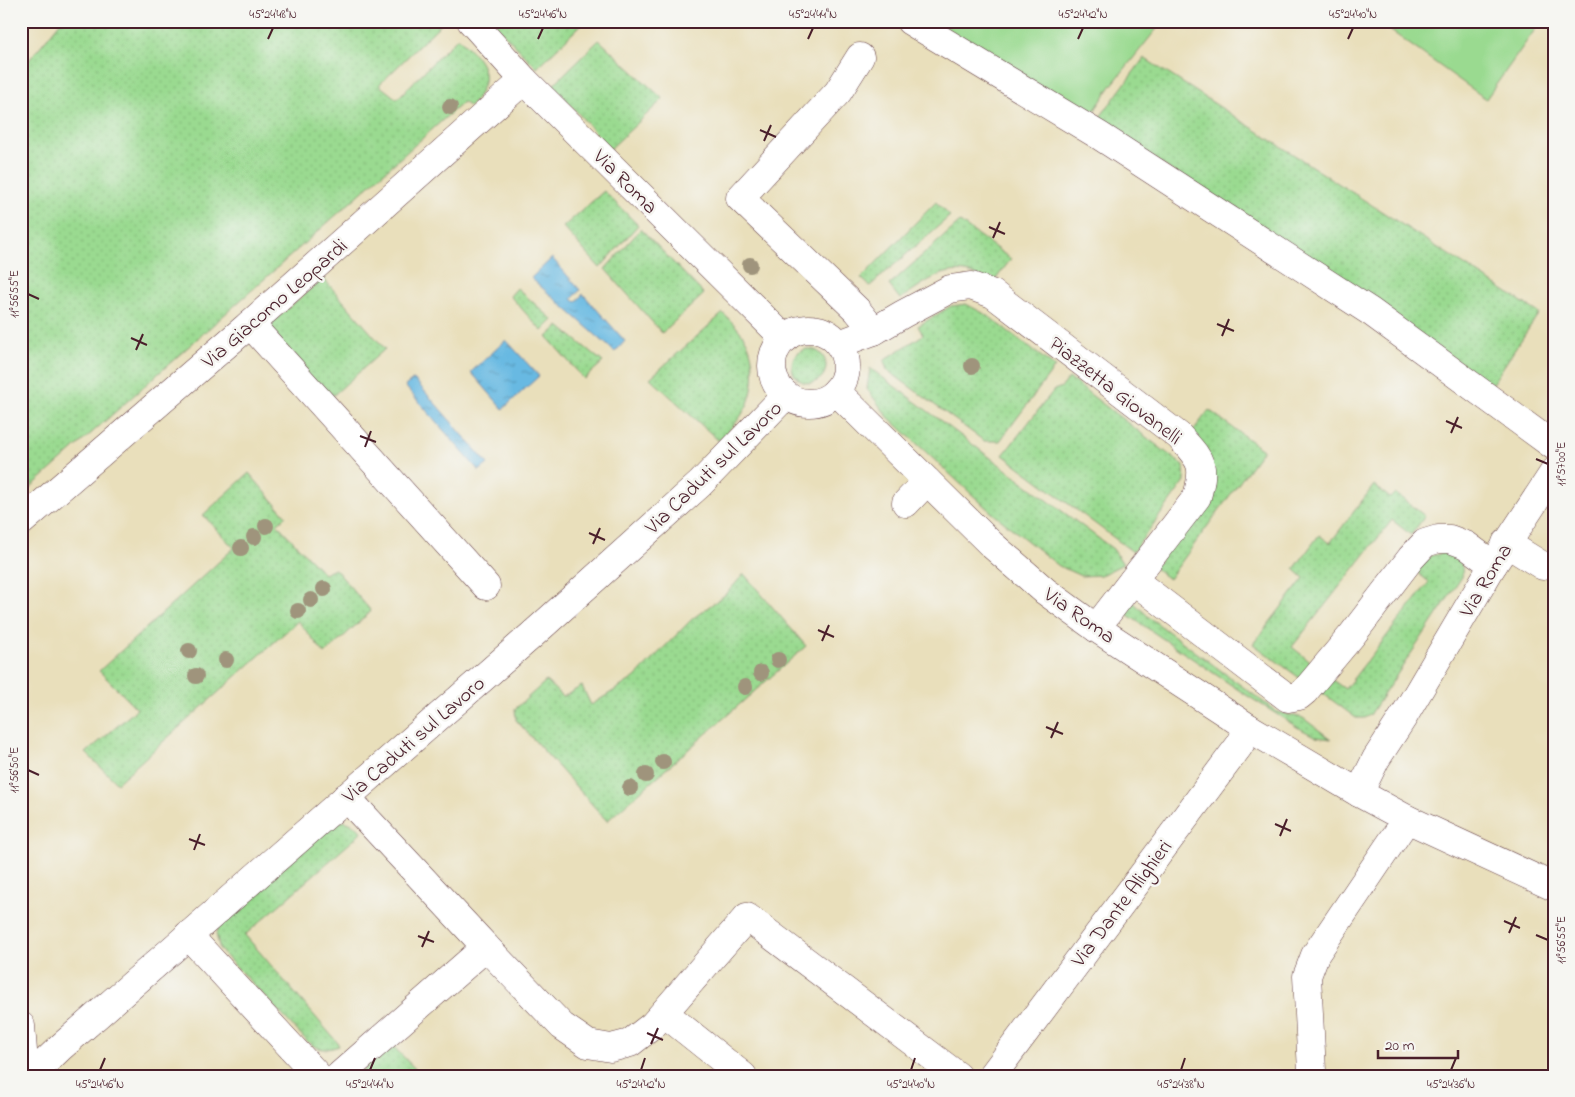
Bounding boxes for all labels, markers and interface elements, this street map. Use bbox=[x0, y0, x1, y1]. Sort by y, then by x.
text: 45°24'48"N bbox=[249, 6, 297, 24]
text: 45°24'46"N bbox=[519, 6, 567, 24]
text: 45°24'44"N bbox=[789, 6, 837, 24]
text: 45°24'42"N bbox=[1058, 6, 1108, 24]
text: 45°24'40"N bbox=[1329, 6, 1377, 24]
street label: Via Roma bbox=[584, 142, 664, 222]
street label: Via Giacomo Leopardi bbox=[195, 232, 355, 377]
text: 11°56'55"E bbox=[6, 270, 24, 318]
street label: Piazzetta Giovanelli bbox=[1042, 330, 1188, 453]
street label: Via Caduti sul Lavoro bbox=[638, 395, 790, 543]
text: 11°57'00"E bbox=[1553, 442, 1571, 486]
street label: Via Roma bbox=[1452, 538, 1521, 625]
street label: Via Roma bbox=[1036, 580, 1121, 652]
street label: Via Caduti sul Lavoro bbox=[335, 670, 493, 812]
text: 11°56'50"E bbox=[6, 747, 24, 793]
street label: Via Dante Alighieri bbox=[1064, 834, 1182, 976]
text: 11°56'55"E bbox=[1553, 916, 1571, 964]
scale bar bbox=[1378, 1027, 1458, 1059]
text: 20 m bbox=[1385, 1035, 1415, 1057]
text: 45°24'46"N bbox=[76, 1076, 124, 1094]
text: 45°24'44"N bbox=[346, 1076, 394, 1094]
text: 45°24'42"N bbox=[616, 1076, 666, 1094]
text: 45°24'40"N bbox=[887, 1076, 935, 1094]
text: 45°24'38"N bbox=[1157, 1076, 1205, 1094]
text: 45°24'36"N bbox=[1427, 1076, 1475, 1094]

